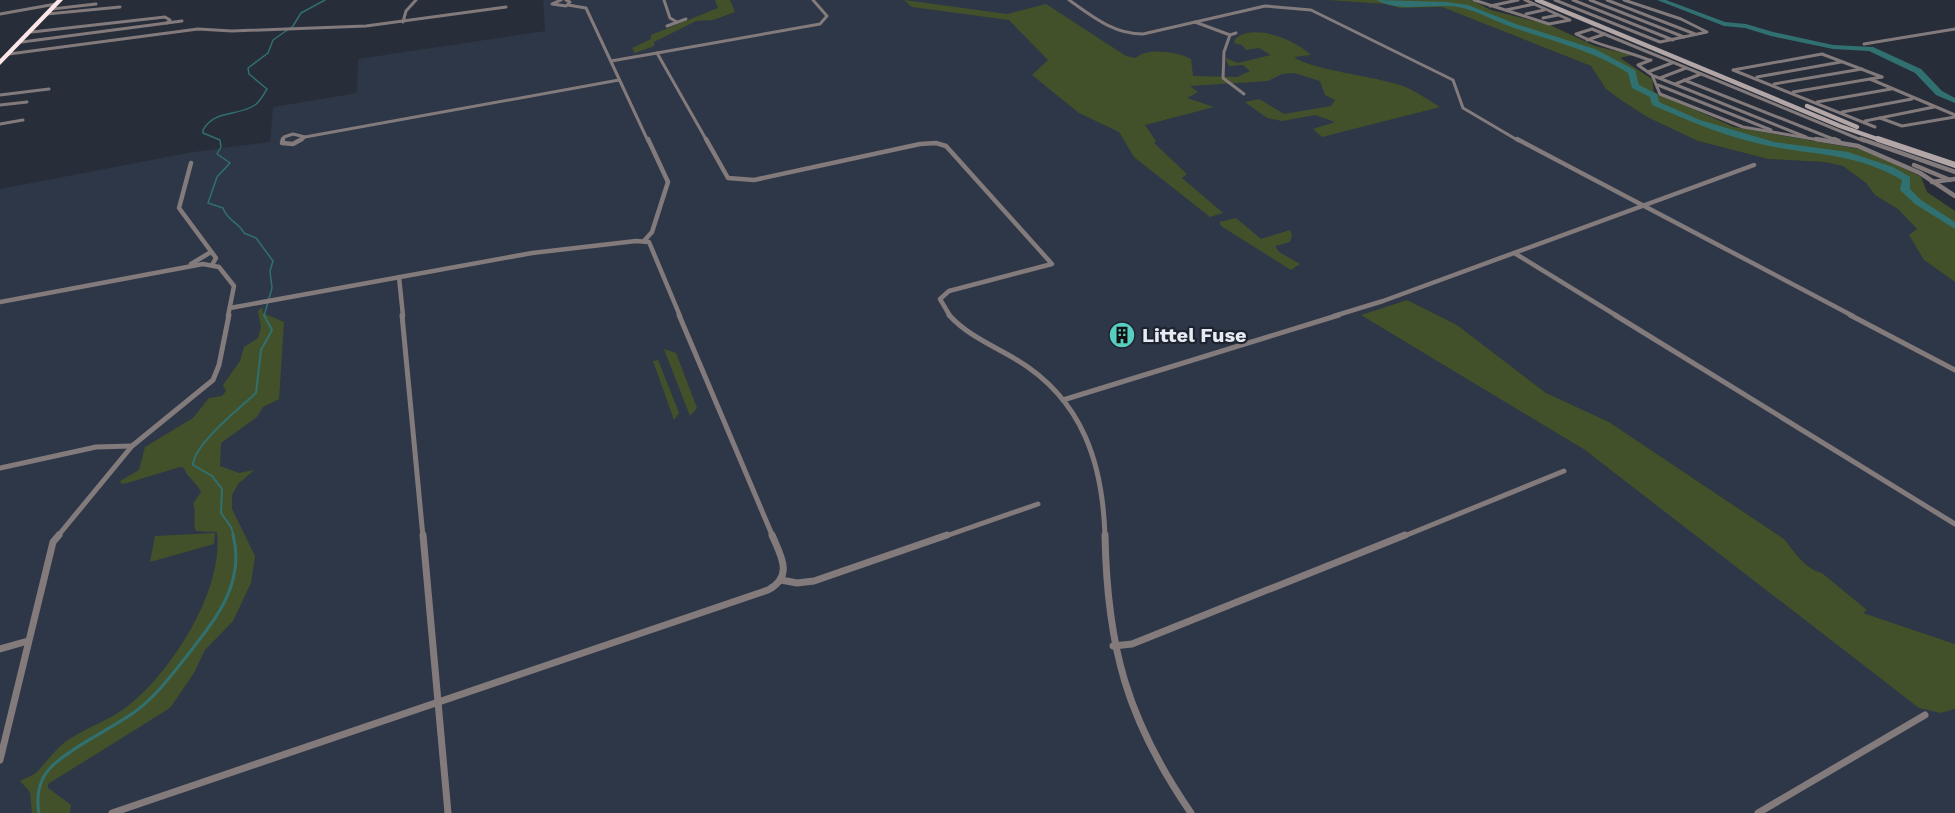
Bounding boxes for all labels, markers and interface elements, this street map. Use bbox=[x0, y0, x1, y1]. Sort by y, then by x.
building icon: Littel Fuse bbox=[1107, 320, 1137, 350]
place label: Littel Fuse bbox=[1142, 323, 1247, 347]

